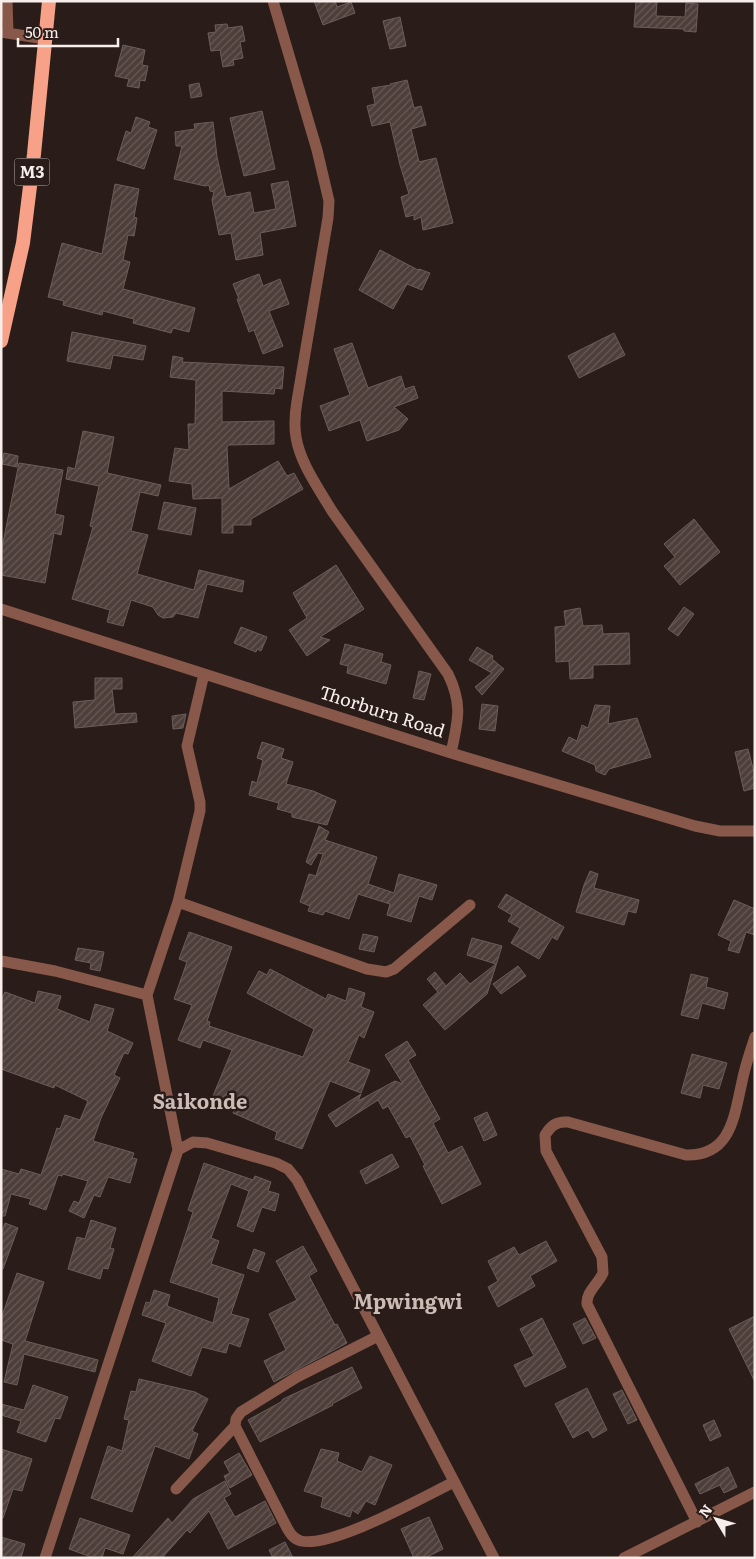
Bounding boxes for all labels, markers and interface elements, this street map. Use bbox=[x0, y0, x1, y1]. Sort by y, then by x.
scale bar bbox=[18, 15, 118, 47]
text: 50 m bbox=[25, 20, 59, 43]
road number: M3 bbox=[15, 158, 50, 186]
street label: Thorburn Road bbox=[316, 678, 449, 744]
district label: Saikonde bbox=[153, 1085, 247, 1115]
district label: Mpwingwi bbox=[353, 1285, 463, 1315]
north arrow bbox=[691, 1494, 741, 1544]
text: N bbox=[693, 1499, 717, 1521]

